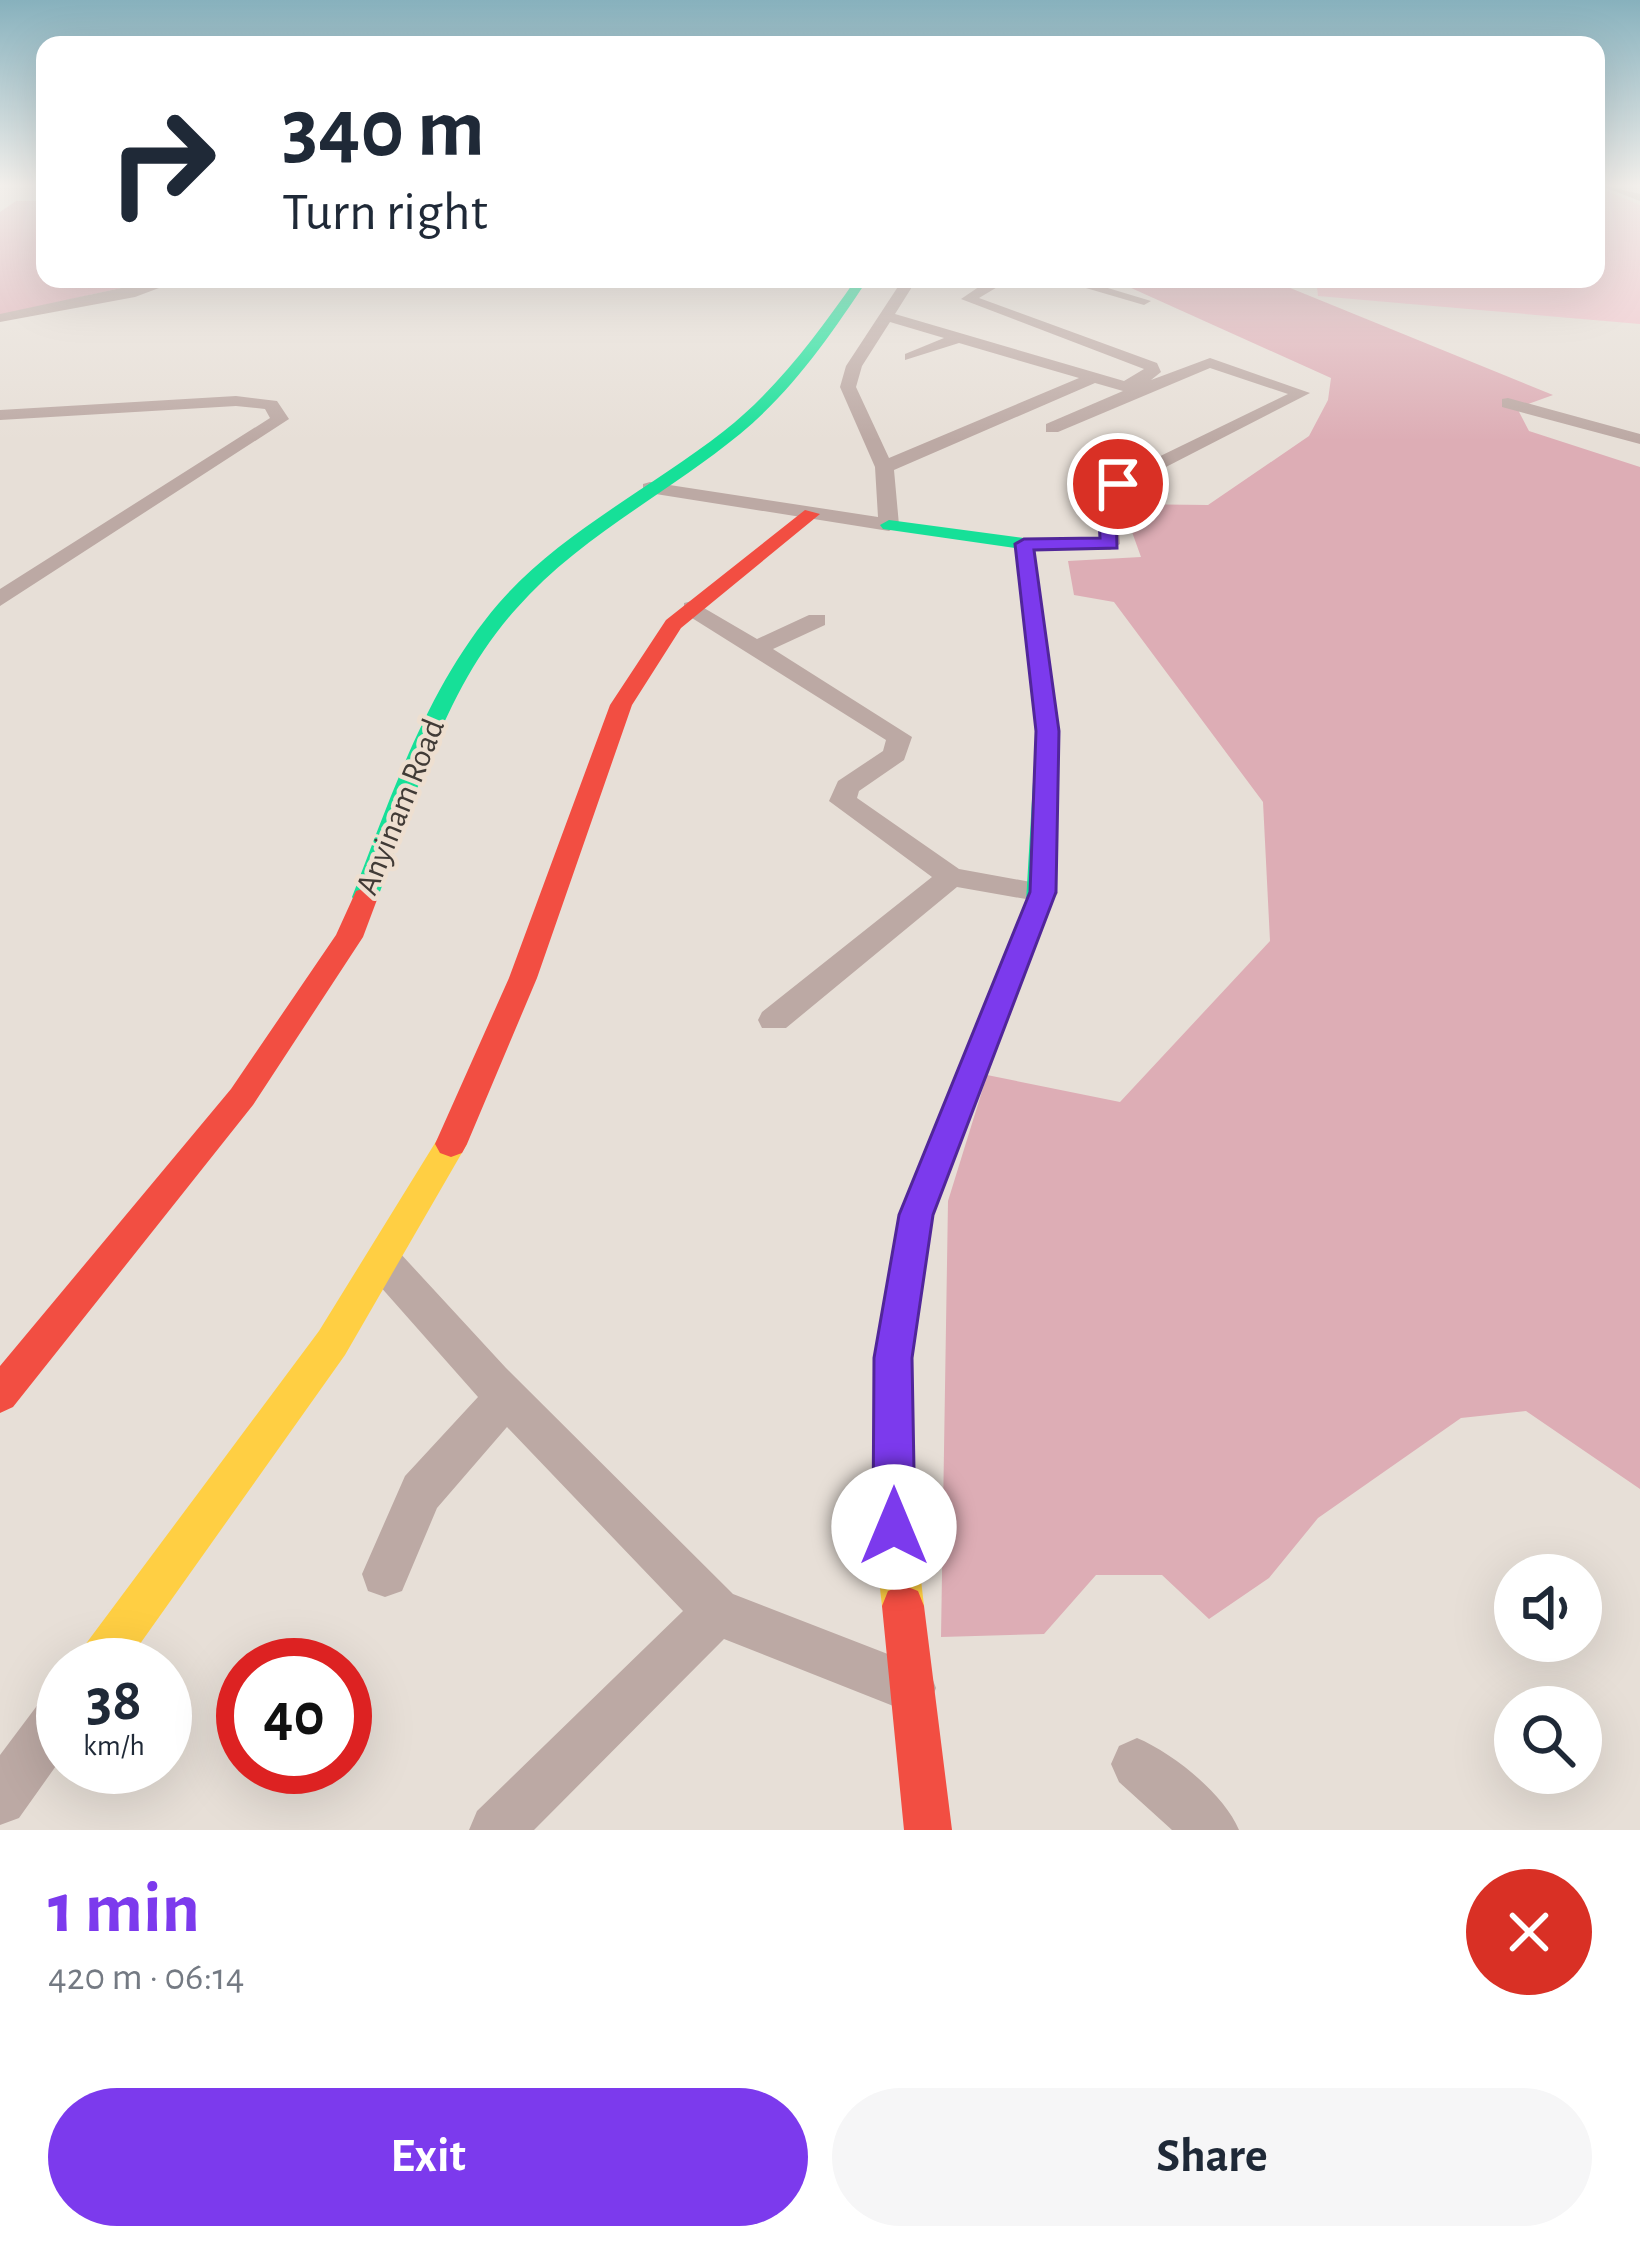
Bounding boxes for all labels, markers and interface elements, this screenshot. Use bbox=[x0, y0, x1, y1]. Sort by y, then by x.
icon: right bbox=[84, 84, 240, 240]
text: 340 m bbox=[282, 88, 485, 172]
text: Turn right bbox=[282, 186, 488, 240]
pin bbox=[1067, 433, 1169, 535]
icon: arrive bbox=[1085, 451, 1151, 517]
street label: Anyinam Road bbox=[351, 714, 451, 900]
position arrow bbox=[831, 1464, 957, 1590]
map controls bbox=[1494, 1554, 1602, 1794]
button: sound bbox=[1494, 1554, 1602, 1662]
speed limit sign: 40 bbox=[216, 1638, 372, 1794]
text: 38 bbox=[86, 1671, 142, 1731]
button: search bbox=[1494, 1686, 1602, 1794]
text: km/h bbox=[83, 1731, 145, 1761]
button: close bbox=[1466, 1869, 1592, 1995]
text: 1 min bbox=[48, 1873, 200, 1945]
text: 420 m · 06:14 bbox=[48, 1958, 245, 1997]
button: Exit bbox=[48, 2088, 808, 2226]
button: Share bbox=[832, 2088, 1592, 2226]

